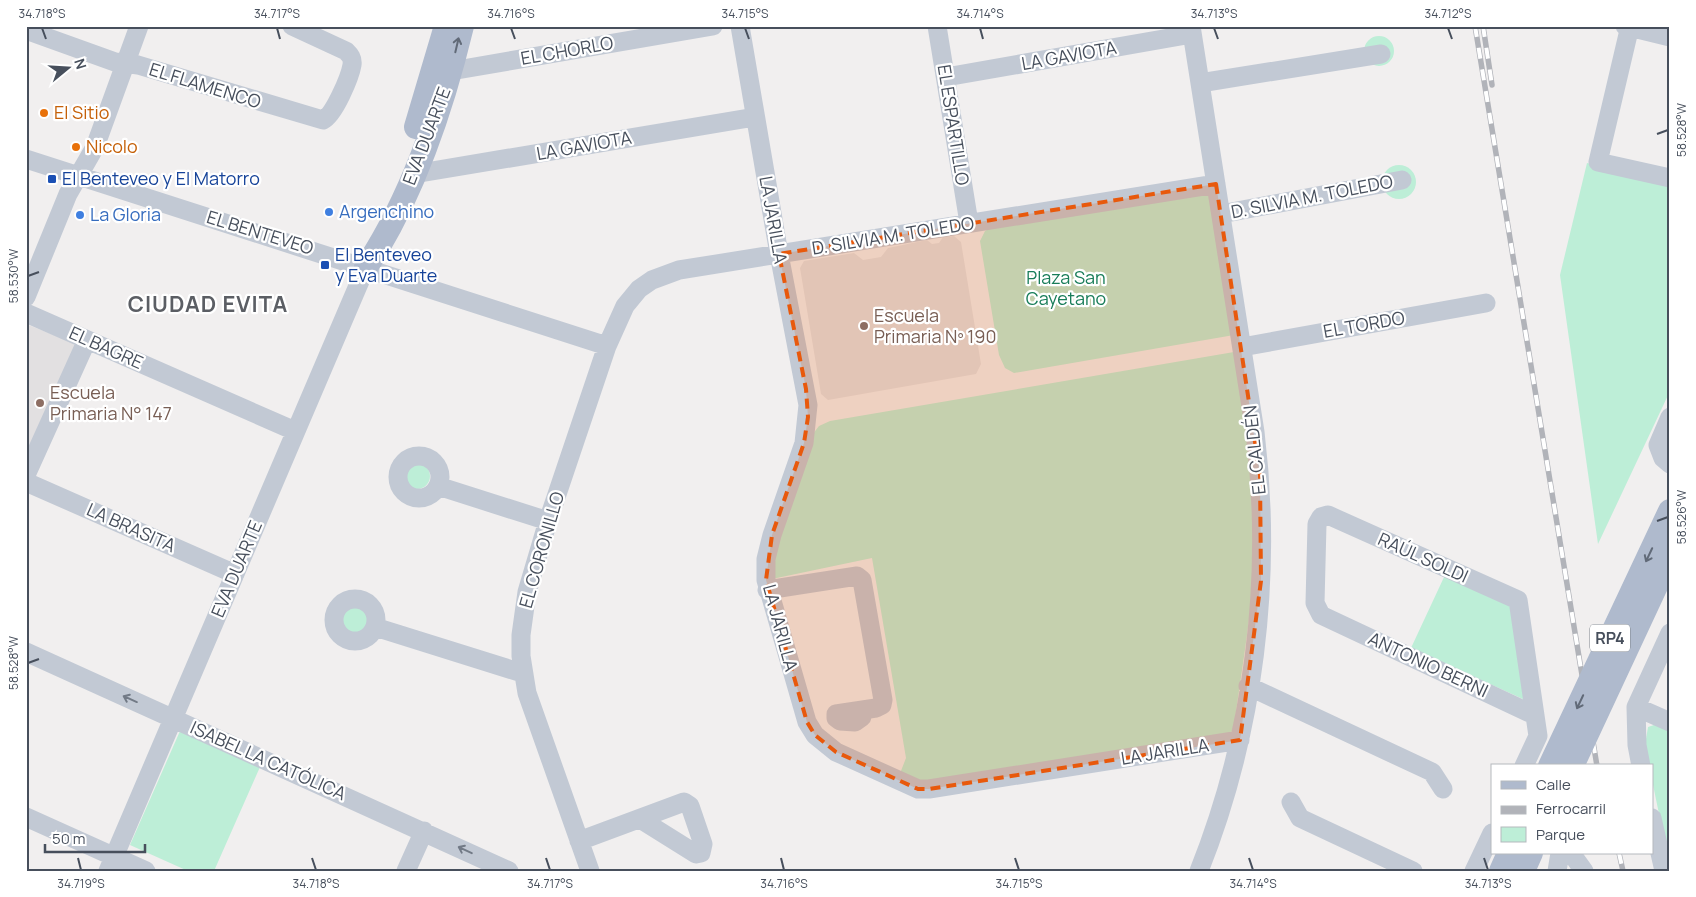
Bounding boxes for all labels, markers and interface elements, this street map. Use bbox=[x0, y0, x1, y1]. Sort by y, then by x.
text: 34.718°S bbox=[19, 5, 65, 22]
text: 34.717°S bbox=[254, 5, 300, 22]
text: 34.716°S bbox=[487, 5, 535, 22]
text: 34.715°S bbox=[722, 5, 768, 22]
text: 34.714°S bbox=[956, 5, 1004, 22]
text: 34.713°S bbox=[1191, 5, 1237, 22]
text: 34.712°S bbox=[1425, 5, 1471, 22]
street label: EL CHORLO bbox=[519, 30, 615, 70]
street label: LA GAVIOTA bbox=[1019, 35, 1119, 75]
one-way arrow bbox=[453, 37, 462, 53]
north arrow bbox=[42, 42, 92, 92]
text: N bbox=[70, 56, 91, 72]
street label: EL FLAMENCO bbox=[147, 57, 264, 113]
street label: EL ESPARTILLO bbox=[933, 63, 975, 187]
street label: EVA DUARTE bbox=[396, 83, 456, 188]
place label: El Sitio bbox=[54, 100, 109, 124]
text: 58.528°W bbox=[1673, 102, 1690, 157]
marker: El Sitio bbox=[38, 107, 50, 119]
street label: LA GAVIOTA bbox=[534, 125, 634, 165]
place label: Nicolo bbox=[86, 134, 138, 158]
marker: Nicolo bbox=[70, 141, 82, 153]
place label: El Benteveo y El Matorro bbox=[62, 166, 260, 190]
street label: D. SILVIA M. TOLEDO bbox=[1229, 169, 1395, 223]
marker: El Benteveo y El Matorro bbox=[46, 173, 58, 185]
street label: LA JARILLA bbox=[754, 174, 794, 266]
place label: Argenchino bbox=[339, 199, 434, 223]
place label: La Gloria bbox=[90, 202, 161, 226]
street label: EL BENTEVEO bbox=[204, 204, 317, 260]
marker: Argenchino bbox=[323, 206, 335, 218]
marker: La Gloria bbox=[74, 209, 86, 221]
street label: D. SILVIA M. TOLEDO bbox=[810, 210, 976, 260]
place label: El Benteveo y Eva Duarte bbox=[335, 242, 437, 287]
text: 58.530°W bbox=[5, 248, 22, 303]
marker: El Benteveo y Eva Duarte bbox=[319, 259, 331, 271]
park label: Plaza San Cayetano bbox=[1026, 265, 1106, 310]
district label: CIUDAD EVITA bbox=[128, 289, 288, 319]
place label: Escuela Primaria Nº 190 bbox=[874, 303, 996, 348]
street label: EL TORDO bbox=[1321, 305, 1406, 343]
street label: EL BAGRE bbox=[66, 320, 147, 374]
marker: Escuela Primaria Nº 190 bbox=[858, 320, 870, 332]
place label: Escuela Primaria N° 147 bbox=[50, 380, 172, 425]
marker: Escuela Primaria N° 147 bbox=[34, 397, 46, 409]
street label: EL CALDÉN bbox=[1237, 404, 1271, 496]
street label: EL CORONILLO bbox=[513, 489, 569, 611]
text: 58.526°W bbox=[1673, 489, 1690, 544]
street label: LA BRASITA bbox=[83, 497, 180, 558]
street label: EVA DUARTE bbox=[205, 517, 267, 621]
street label: RAÚL SOLDI bbox=[1374, 526, 1472, 588]
one-way arrow bbox=[1644, 547, 1653, 562]
street label: LA JARILLA bbox=[758, 582, 804, 674]
road number: RP4 bbox=[1590, 624, 1630, 651]
street label: ANTONIO BERNI bbox=[1365, 626, 1492, 702]
text: 58.528°W bbox=[5, 635, 22, 690]
one-way arrow bbox=[123, 694, 138, 703]
one-way arrow bbox=[1575, 695, 1585, 710]
street label: ISABEL LA CATÓLICA bbox=[187, 715, 351, 805]
street label: LA JARILLA bbox=[1119, 732, 1211, 770]
legend bbox=[1491, 764, 1654, 854]
text: Calle bbox=[1536, 774, 1571, 795]
text: Ferrocarril bbox=[1536, 798, 1606, 819]
scale bar bbox=[45, 822, 145, 854]
text: Parque bbox=[1536, 824, 1585, 845]
text: 50 m bbox=[52, 828, 86, 849]
one-way arrow bbox=[458, 845, 473, 854]
text: 34.719°S bbox=[57, 875, 105, 892]
text: 34.718°S bbox=[293, 875, 339, 892]
text: 34.717°S bbox=[527, 875, 573, 892]
text: 34.716°S bbox=[760, 875, 808, 892]
text: 34.715°S bbox=[996, 875, 1042, 892]
text: 34.714°S bbox=[1229, 875, 1277, 892]
text: 34.713°S bbox=[1465, 875, 1511, 892]

